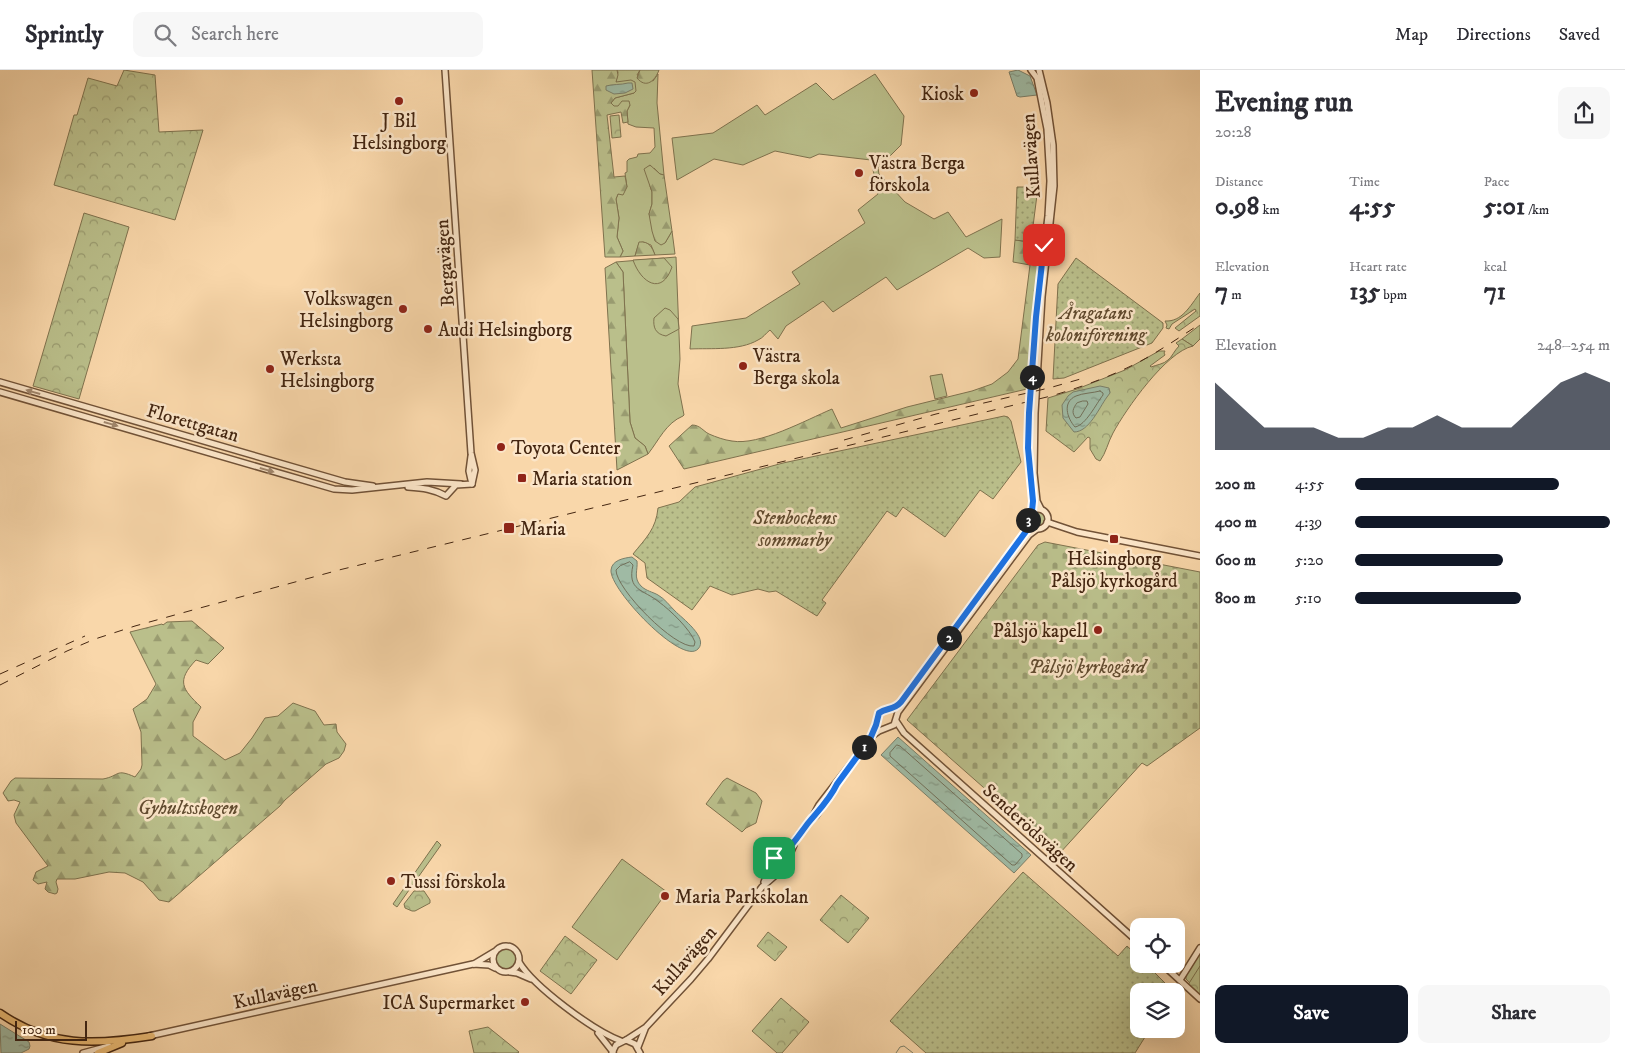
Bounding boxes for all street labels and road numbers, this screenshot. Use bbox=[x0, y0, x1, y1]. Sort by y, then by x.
street label: Kullavägen bbox=[1017, 112, 1046, 199]
street label: Bergavägen bbox=[431, 218, 460, 307]
street label: Florettgatan bbox=[144, 399, 241, 448]
street label: Senderödsvägen bbox=[977, 779, 1083, 877]
street label: Kullavägen bbox=[648, 921, 722, 1001]
street label: Kullavägen bbox=[231, 974, 319, 1015]

